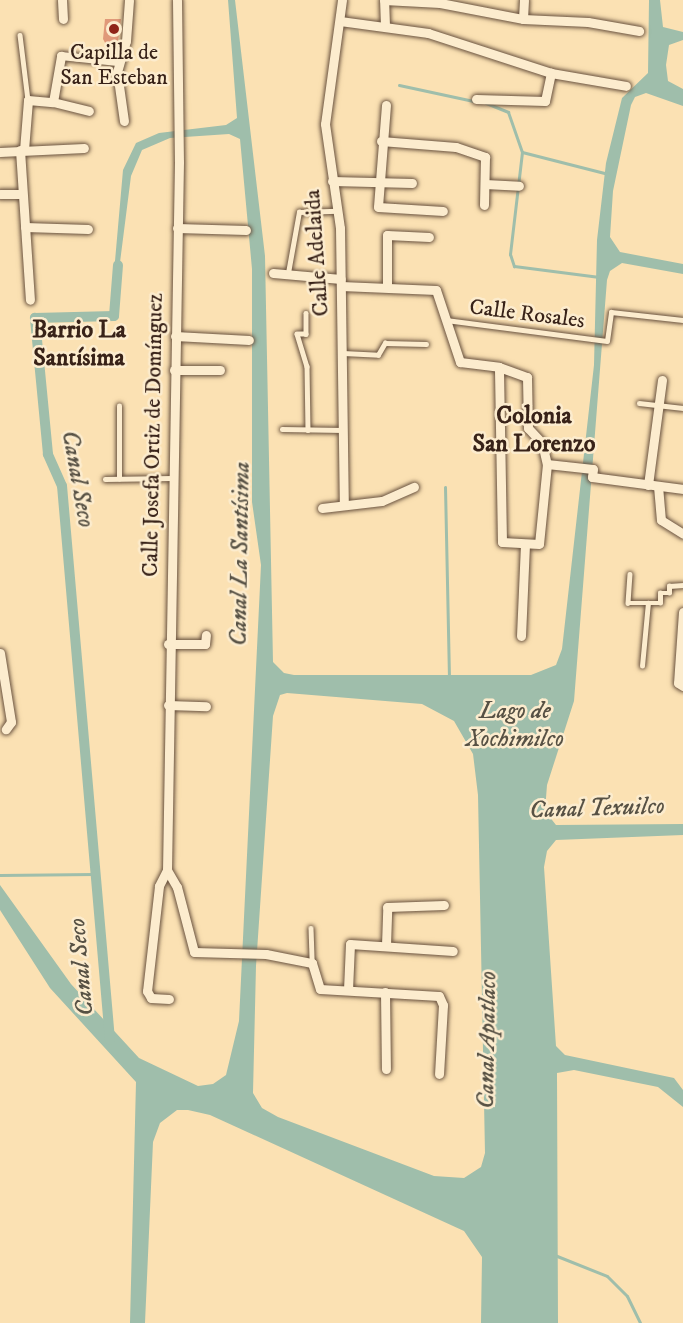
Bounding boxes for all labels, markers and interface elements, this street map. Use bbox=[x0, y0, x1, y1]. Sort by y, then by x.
marker: Capilla de San Esteban bbox=[107, 22, 121, 36]
place label: Capilla de San Esteban bbox=[60, 39, 168, 90]
street label: Calle Adelaida bbox=[299, 189, 335, 317]
street label: Calle Josefa Ortiz de Domínguez bbox=[137, 293, 169, 577]
street label: Calle Rosales bbox=[468, 294, 586, 334]
district label: Barrio La Santísima bbox=[32, 317, 126, 373]
district label: Colonia San Lorenzo bbox=[473, 403, 595, 459]
water label: Canal Seco bbox=[54, 428, 100, 530]
water label: Canal La Santísima bbox=[225, 461, 257, 647]
water label: Lago de Xochimilco bbox=[466, 698, 564, 754]
water label: Canal Texuilco bbox=[529, 792, 665, 826]
water label: Canal Seco bbox=[63, 917, 101, 1017]
water label: Canal Apatlaco bbox=[472, 971, 504, 1109]

